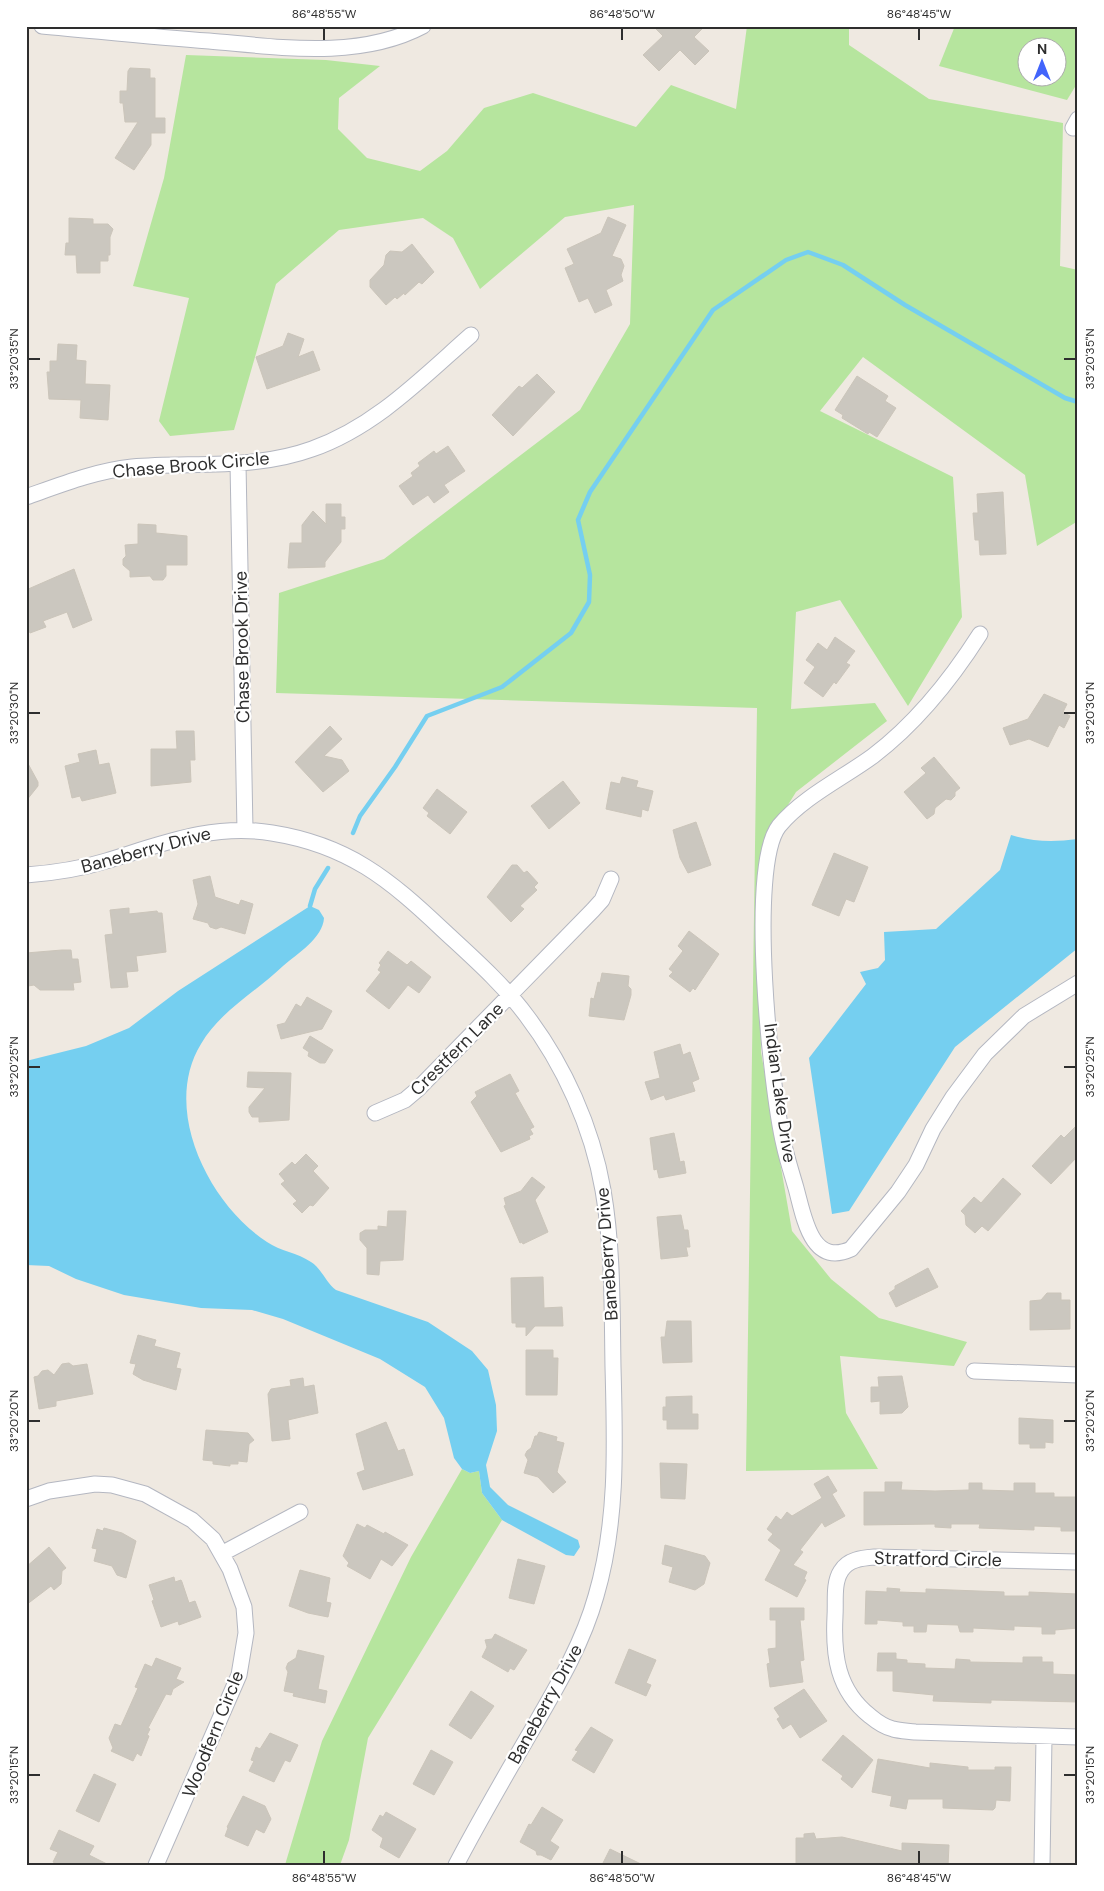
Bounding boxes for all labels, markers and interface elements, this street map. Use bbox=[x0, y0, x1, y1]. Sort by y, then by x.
text: 86°48'55"W bbox=[292, 6, 357, 22]
text: 86°48'50"W bbox=[589, 6, 655, 22]
text: 86°48'45"W bbox=[887, 6, 952, 22]
north arrow bbox=[1016, 38, 1066, 88]
text: N bbox=[1037, 40, 1047, 58]
text: 33°20'35"N bbox=[6, 328, 22, 390]
text: 33°20'35"N bbox=[1082, 328, 1098, 390]
street label: Chase Brook Circle bbox=[111, 446, 271, 484]
street label: Chase Brook Drive bbox=[229, 571, 255, 723]
text: 33°20'30"N bbox=[6, 682, 22, 744]
text: 33°20'30"N bbox=[1082, 682, 1098, 744]
street label: Baneberry Drive bbox=[78, 821, 214, 879]
street label: Crestfern Lane bbox=[405, 997, 509, 1101]
street label: Indian Lake Drive bbox=[758, 1022, 802, 1164]
text: 33°20'25"N bbox=[6, 1036, 22, 1098]
text: 33°20'25"N bbox=[1082, 1036, 1098, 1098]
street label: Baneberry Drive bbox=[590, 1187, 624, 1321]
text: 33°20'20"N bbox=[6, 1390, 22, 1452]
text: 33°20'20"N bbox=[1082, 1390, 1098, 1452]
street label: Stratford Circle bbox=[874, 1546, 1002, 1572]
street label: Baneberry Drive bbox=[502, 1640, 588, 1768]
street label: Woodfern Circle bbox=[177, 1667, 249, 1801]
text: 33°20'15"N bbox=[6, 1746, 22, 1804]
text: 33°20'15"N bbox=[1082, 1746, 1098, 1804]
text: 86°48'55"W bbox=[292, 1870, 357, 1886]
text: 86°48'50"W bbox=[589, 1870, 655, 1886]
text: 86°48'45"W bbox=[887, 1870, 952, 1886]

